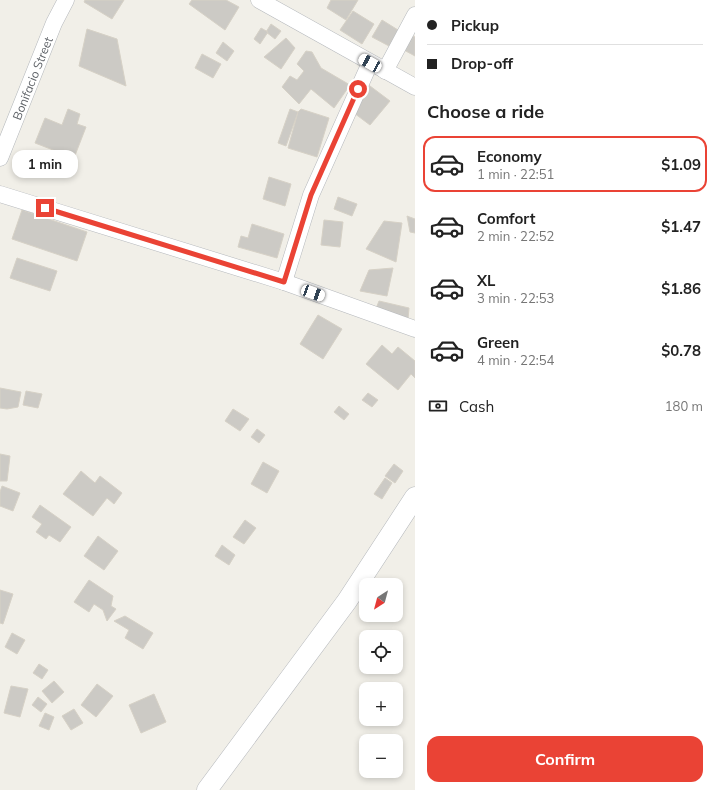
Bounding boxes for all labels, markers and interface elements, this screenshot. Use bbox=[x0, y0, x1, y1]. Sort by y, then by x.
text: Pickup bbox=[451, 16, 499, 35]
street label: Bonifacio Street bbox=[9, 34, 55, 122]
car bbox=[357, 52, 383, 74]
text: Drop-off bbox=[451, 54, 513, 73]
route start bbox=[349, 80, 367, 98]
text: Choose a ride bbox=[427, 100, 544, 123]
icon: car bbox=[429, 146, 465, 182]
text: Economy bbox=[477, 147, 542, 166]
callout: 1 min bbox=[12, 150, 78, 178]
text: $1.09 bbox=[661, 155, 701, 174]
text: 1 min bbox=[28, 156, 62, 172]
text: 1 min · 22:51 bbox=[477, 166, 554, 182]
route end bbox=[36, 199, 54, 217]
icon: car bbox=[429, 208, 465, 244]
text: Comfort bbox=[477, 209, 535, 228]
text: $1.47 bbox=[661, 217, 701, 236]
text: 2 min · 22:52 bbox=[477, 228, 554, 244]
icon: car bbox=[429, 270, 465, 306]
text: XL bbox=[477, 271, 495, 290]
text: $1.86 bbox=[661, 279, 701, 298]
car bbox=[300, 283, 326, 303]
text: 3 min · 22:53 bbox=[477, 290, 554, 306]
icon: car bbox=[429, 332, 465, 368]
text: Green bbox=[477, 333, 519, 352]
text: $0.78 bbox=[661, 341, 701, 360]
text: 4 min · 22:54 bbox=[477, 352, 554, 368]
icon: cash bbox=[427, 395, 449, 417]
text: Cash bbox=[459, 397, 494, 416]
text: 180 m bbox=[665, 398, 703, 414]
north arrow bbox=[359, 578, 403, 622]
map controls bbox=[359, 578, 403, 778]
button: locate bbox=[359, 630, 403, 674]
button: + bbox=[359, 682, 403, 726]
button: − bbox=[359, 734, 403, 778]
button: Confirm bbox=[427, 736, 703, 782]

